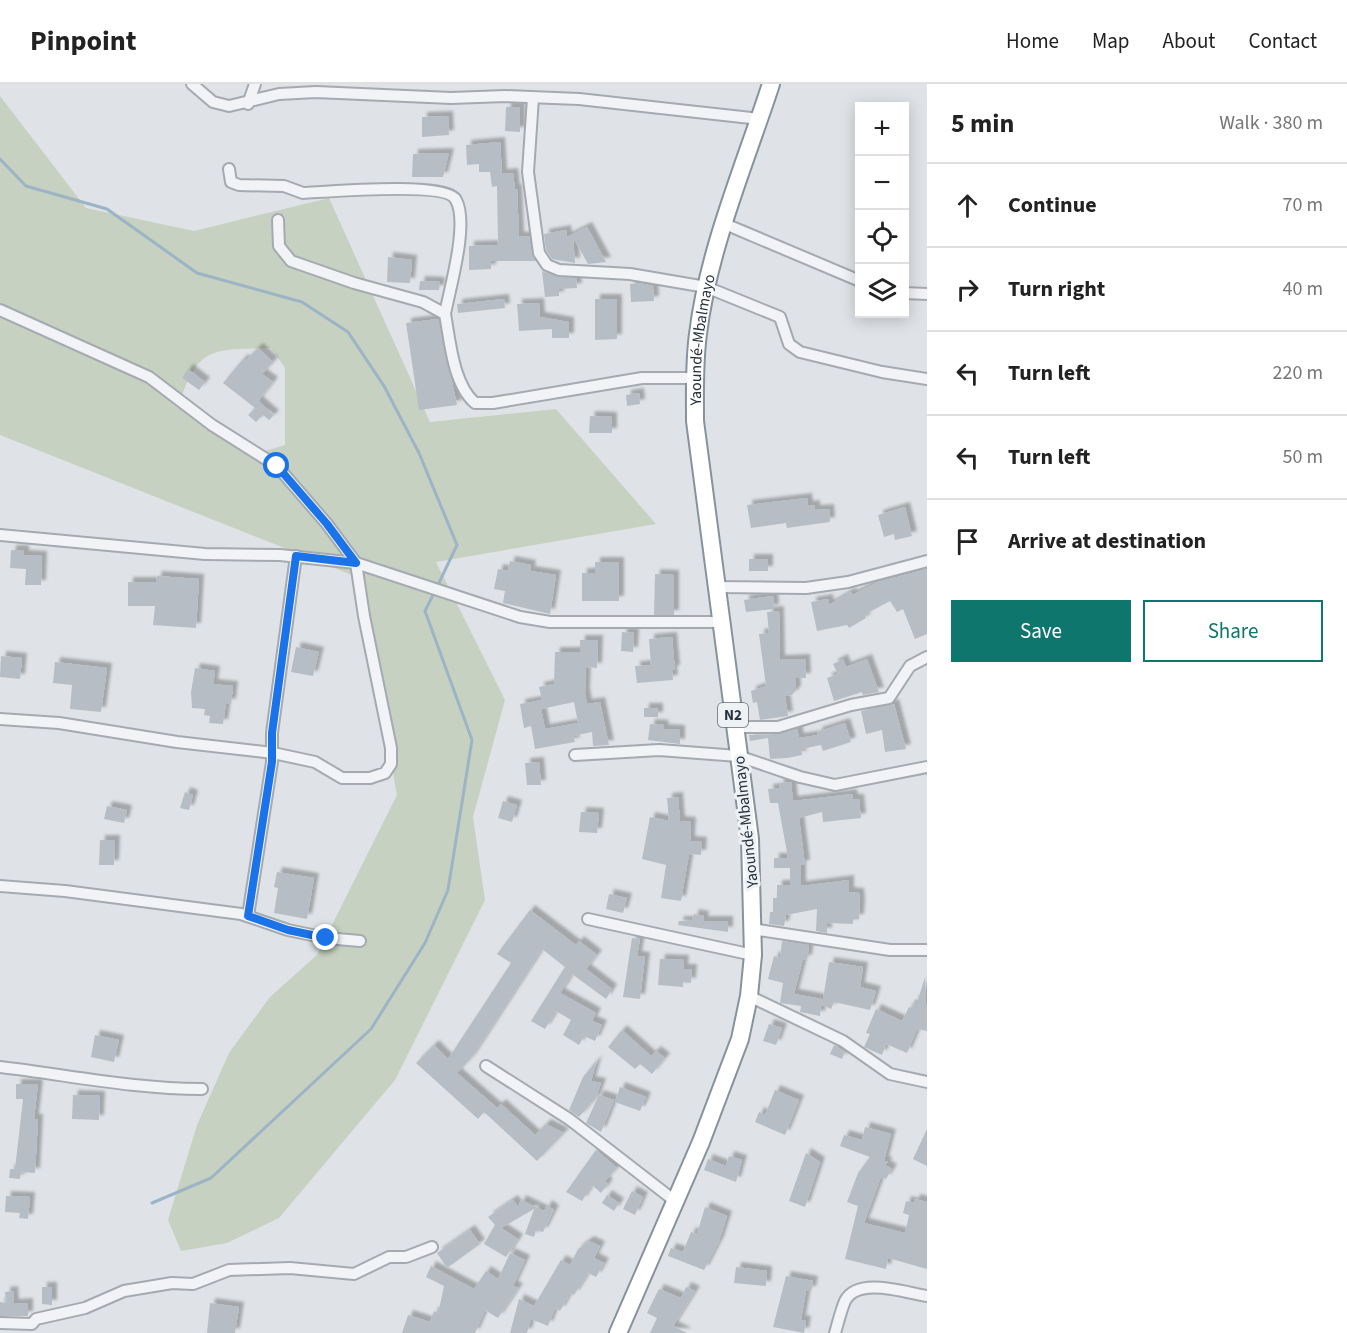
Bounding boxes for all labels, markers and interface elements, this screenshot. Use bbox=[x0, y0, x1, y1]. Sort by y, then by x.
text: Pinpoint bbox=[30, 21, 137, 61]
text: Home bbox=[1006, 26, 1059, 56]
text: Map bbox=[1092, 26, 1130, 56]
text: About bbox=[1163, 26, 1215, 56]
text: Contact bbox=[1248, 26, 1317, 56]
map controls bbox=[855, 102, 909, 318]
button: + bbox=[855, 102, 909, 156]
text: 5 min bbox=[951, 105, 1014, 142]
text: Walk · 380 m bbox=[1219, 109, 1323, 137]
button: − bbox=[855, 156, 909, 210]
icon: ahead bbox=[951, 189, 984, 222]
text: Continue bbox=[1008, 189, 1097, 221]
text: 70 m bbox=[1283, 191, 1323, 219]
button: locate bbox=[855, 210, 909, 264]
button: layers bbox=[855, 264, 909, 318]
street label: Yaoundé-Mbalmayo bbox=[685, 272, 721, 407]
icon: right bbox=[951, 273, 984, 306]
text: Turn right bbox=[1008, 273, 1105, 305]
text: 40 m bbox=[1283, 275, 1323, 303]
icon: left bbox=[951, 357, 984, 390]
text: Turn left bbox=[1008, 357, 1090, 389]
text: 220 m bbox=[1273, 359, 1323, 387]
icon: left bbox=[951, 441, 984, 474]
text: Turn left bbox=[1008, 441, 1090, 473]
text: 50 m bbox=[1283, 443, 1323, 471]
route start bbox=[263, 452, 289, 478]
icon: arrive bbox=[951, 525, 984, 558]
text: Arrive at destination bbox=[1008, 525, 1206, 557]
button: Save bbox=[951, 600, 1131, 662]
button: Share bbox=[1143, 600, 1323, 662]
road number: N2 bbox=[718, 703, 748, 727]
street label: Yaoundé-Mbalmayo bbox=[728, 755, 764, 890]
route end bbox=[312, 924, 338, 950]

